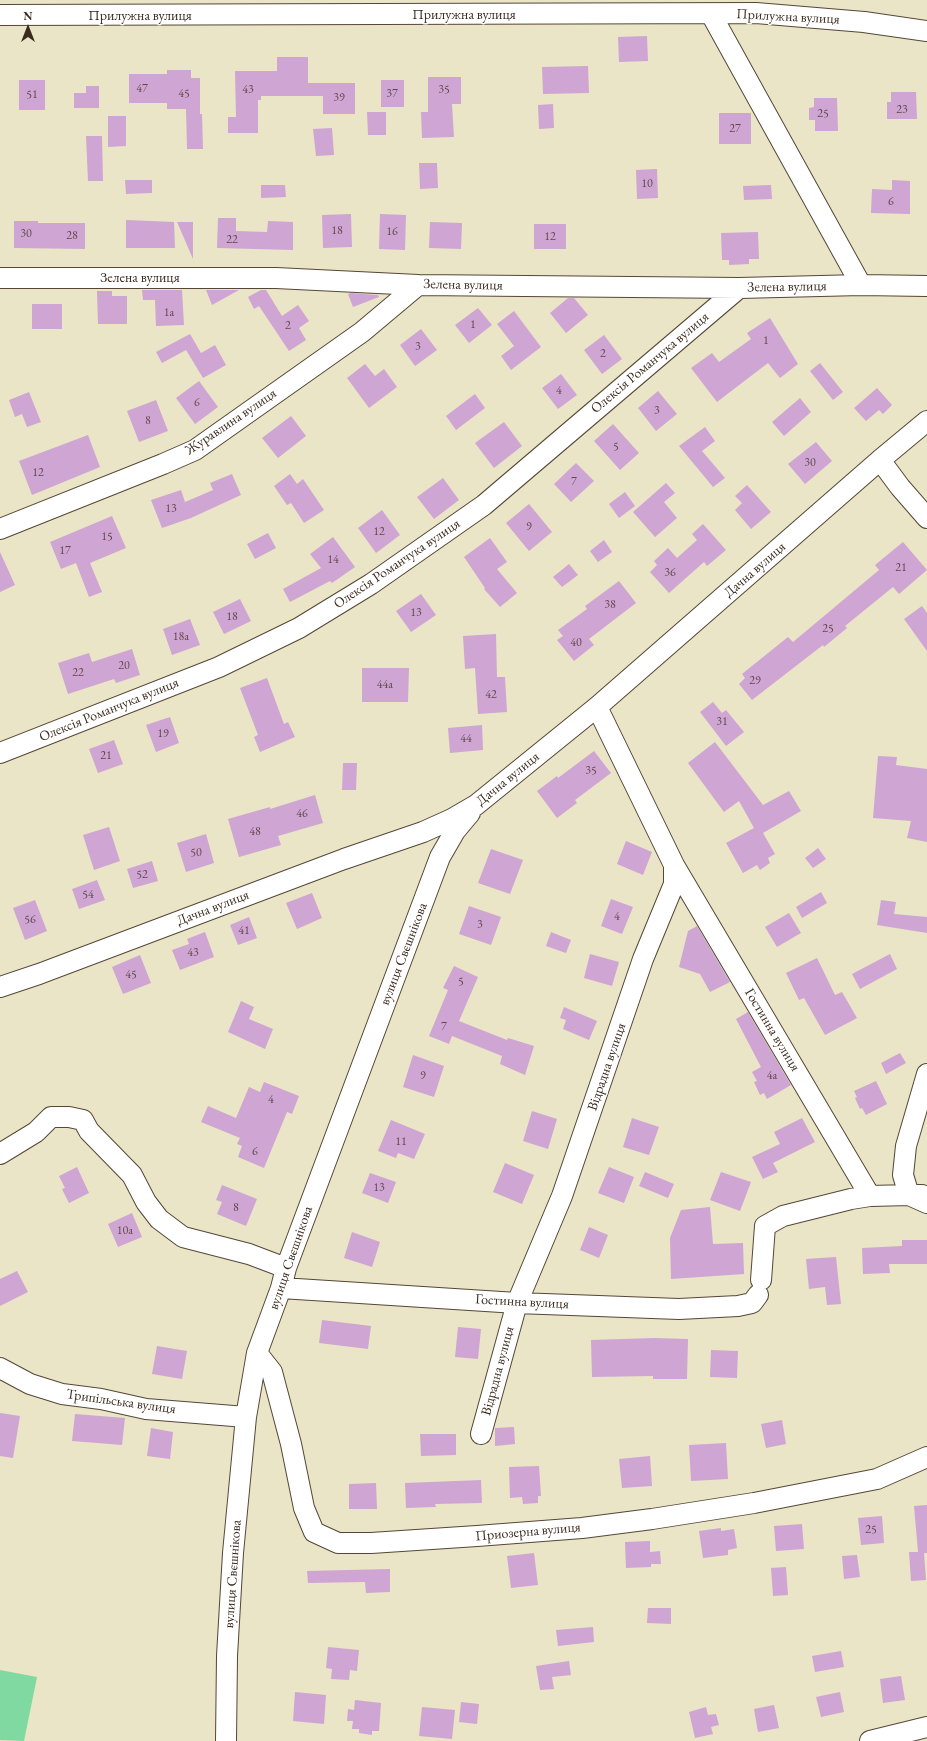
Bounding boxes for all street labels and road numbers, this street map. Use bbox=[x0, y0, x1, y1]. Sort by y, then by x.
street label: Прилужна вулиця bbox=[736, 6, 840, 28]
street label: Прилужна вулиця bbox=[412, 7, 516, 23]
street label: Прилужна вулиця bbox=[88, 8, 192, 24]
street label: Зелена вулиця bbox=[100, 270, 180, 286]
street label: Зелена вулиця bbox=[423, 276, 503, 294]
street label: Зелена вулиця bbox=[747, 278, 827, 296]
street label: Олексія Романчука вулиця bbox=[588, 309, 712, 417]
street label: Журавлина вулиця bbox=[182, 385, 280, 459]
street label: Олексія Романчука вулиця bbox=[331, 515, 463, 613]
street label: Дачна вулиця bbox=[721, 539, 789, 601]
street label: Олексія Романчука вулиця bbox=[37, 674, 181, 746]
street label: Дачна вулиця bbox=[473, 748, 543, 810]
street label: Дачна вулиця bbox=[174, 887, 252, 929]
street label: вулиця Свєшнікова bbox=[377, 900, 431, 1008]
street label: Гостинна вулиця bbox=[741, 985, 803, 1075]
street label: Відрадна вулиця bbox=[584, 1021, 630, 1113]
street label: вулиця Свєшнікова bbox=[265, 1204, 317, 1312]
street label: Гостинна вулиця bbox=[475, 1291, 569, 1313]
street label: Відрадна вулиця bbox=[478, 1325, 518, 1417]
street label: Трипільська вулиця bbox=[65, 1386, 177, 1418]
street label: вулиця Свєшнікова bbox=[221, 1519, 245, 1629]
street label: Приозерна вулиця bbox=[475, 1519, 581, 1545]

